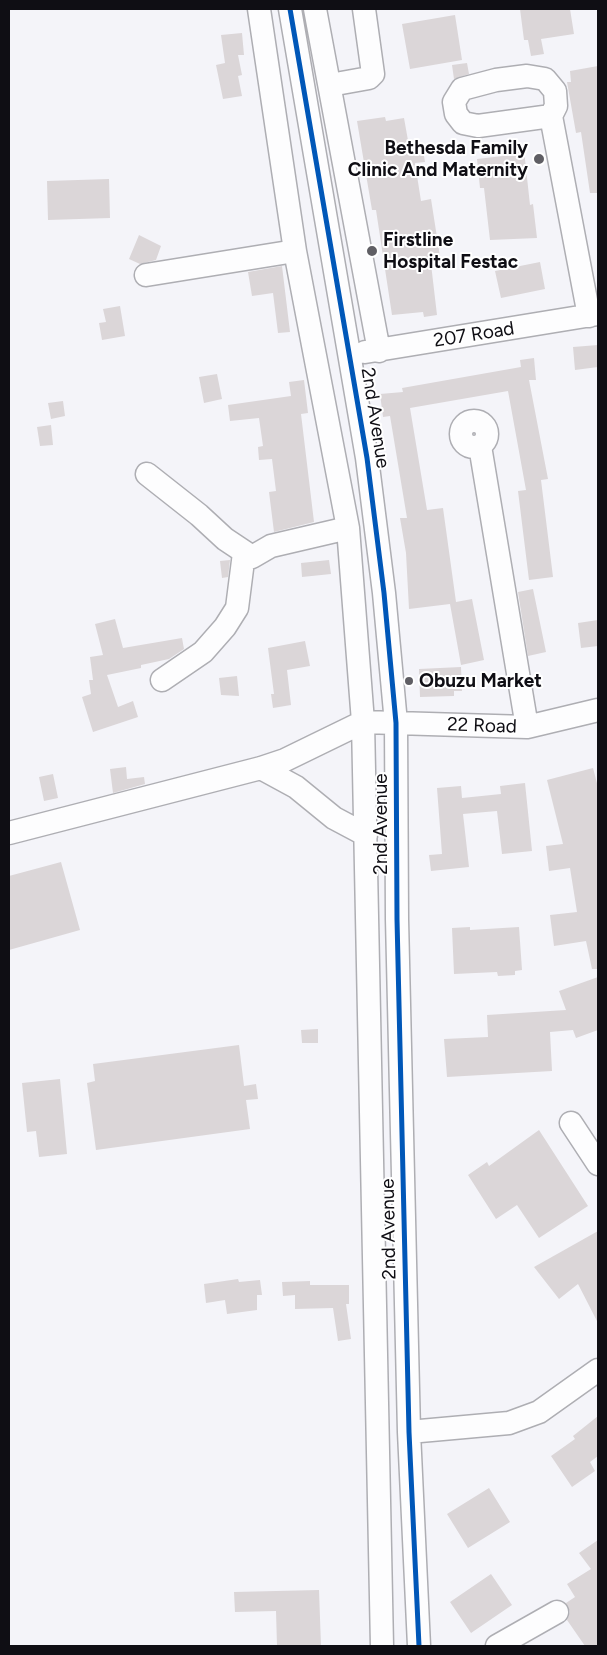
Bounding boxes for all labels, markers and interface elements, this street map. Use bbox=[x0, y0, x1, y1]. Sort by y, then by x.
place label: Bethesda Family Clinic And Maternity bbox=[348, 137, 528, 181]
marker: Bethesda Family Clinic And Maternity bbox=[532, 152, 546, 166]
place label: Firstline Hospital Festac bbox=[383, 229, 518, 273]
marker: Firstline Hospital Festac bbox=[365, 244, 379, 258]
street label: 207 Road bbox=[432, 317, 516, 353]
street label: 2nd Avenue bbox=[356, 366, 394, 470]
place label: Obuzu Market bbox=[419, 670, 542, 692]
marker: Obuzu Market bbox=[403, 675, 415, 687]
street label: 22 Road bbox=[447, 713, 517, 739]
street label: 2nd Avenue bbox=[370, 773, 392, 875]
street label: 2nd Avenue bbox=[377, 1178, 401, 1280]

